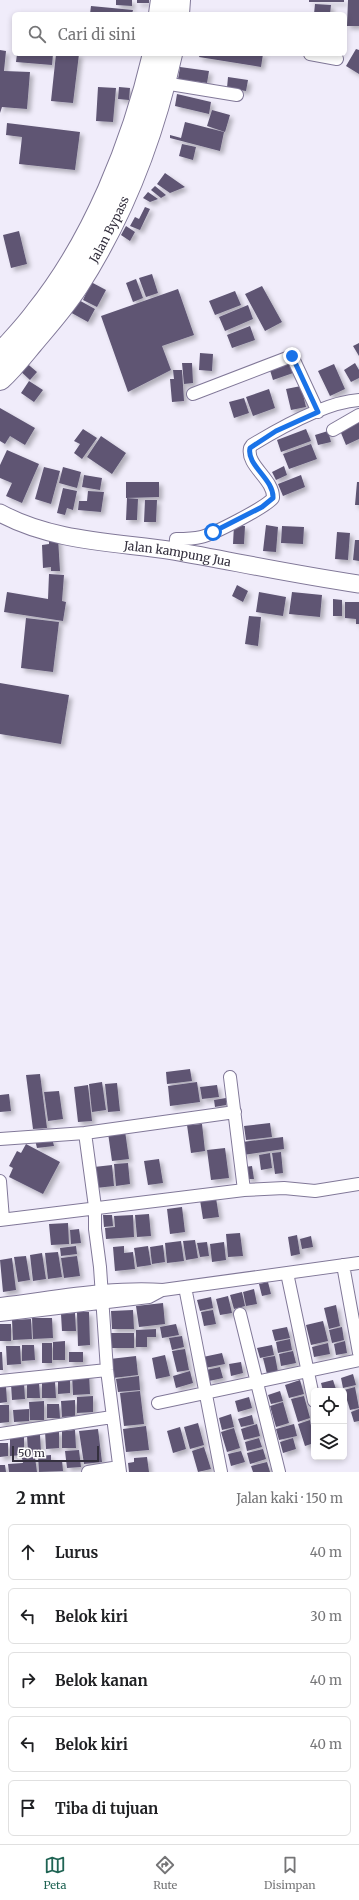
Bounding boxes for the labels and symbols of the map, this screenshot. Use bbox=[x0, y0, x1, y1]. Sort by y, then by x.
street label: Jalan Bypass bbox=[85, 193, 132, 266]
route end bbox=[283, 347, 301, 365]
route start bbox=[204, 523, 222, 541]
street label: Jalan kampung Jua bbox=[122, 537, 233, 569]
scale bar bbox=[12, 1444, 99, 1463]

